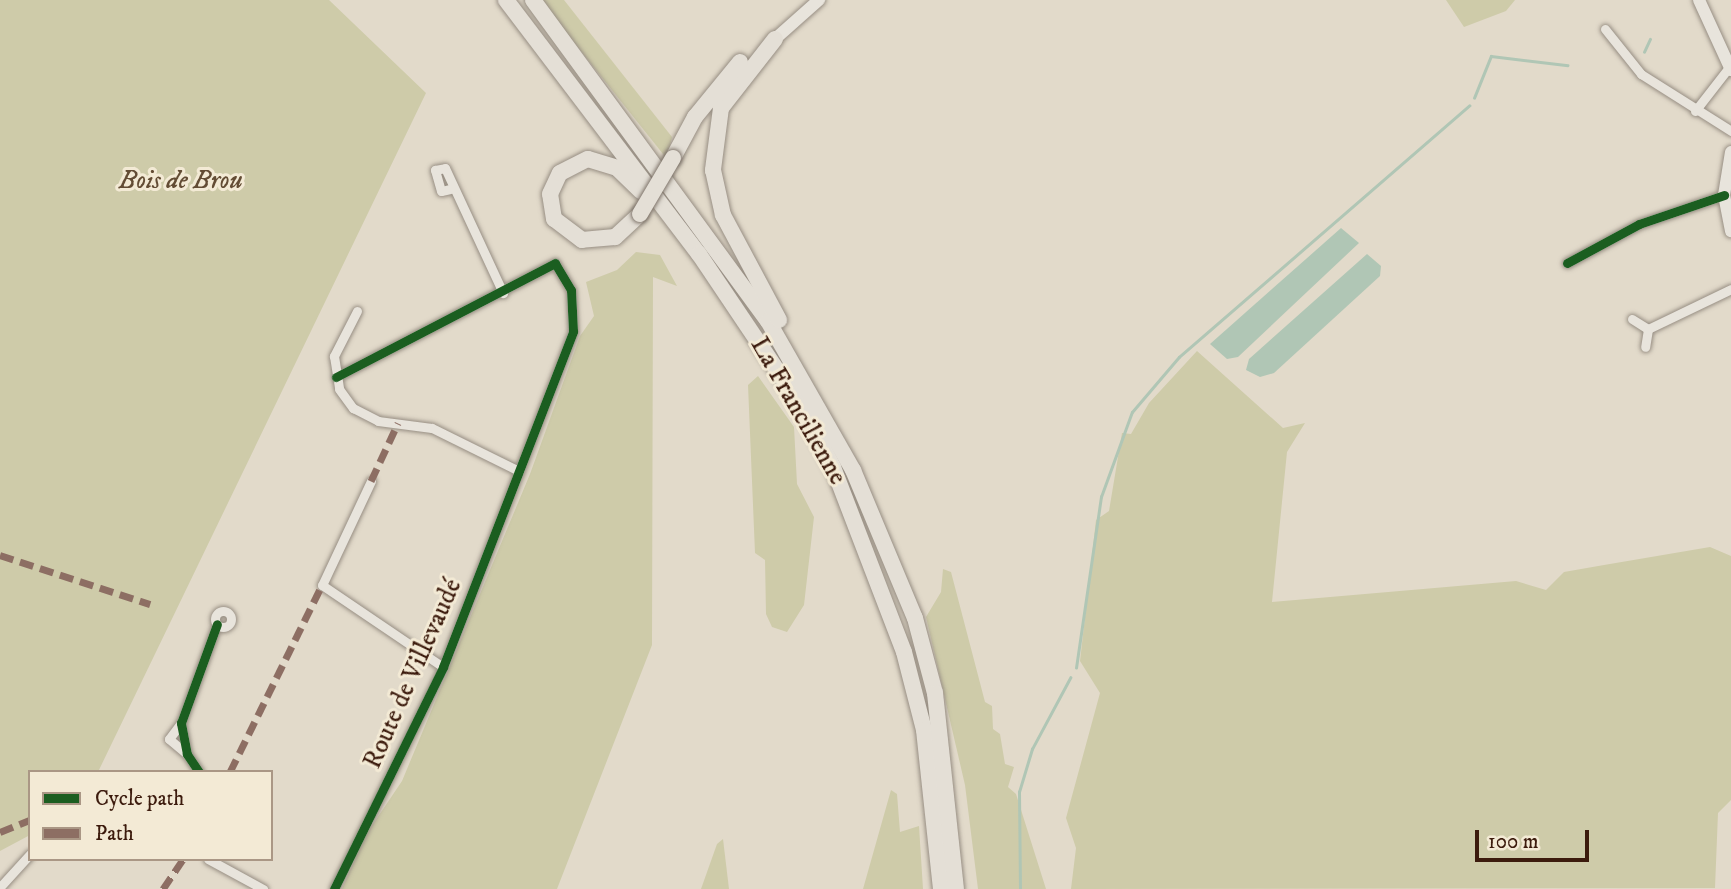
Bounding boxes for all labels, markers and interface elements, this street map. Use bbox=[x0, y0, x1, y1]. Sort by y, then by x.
park label: Bois de Brou bbox=[119, 165, 243, 197]
street label: La Francilienne bbox=[743, 332, 853, 490]
street label: Route de Villevaudé bbox=[357, 574, 469, 774]
legend bbox=[28, 770, 273, 861]
text: Cycle path bbox=[95, 786, 184, 812]
scale bar bbox=[1479, 816, 1593, 860]
text: Path bbox=[95, 821, 134, 847]
text: 100 m bbox=[1488, 829, 1539, 855]

